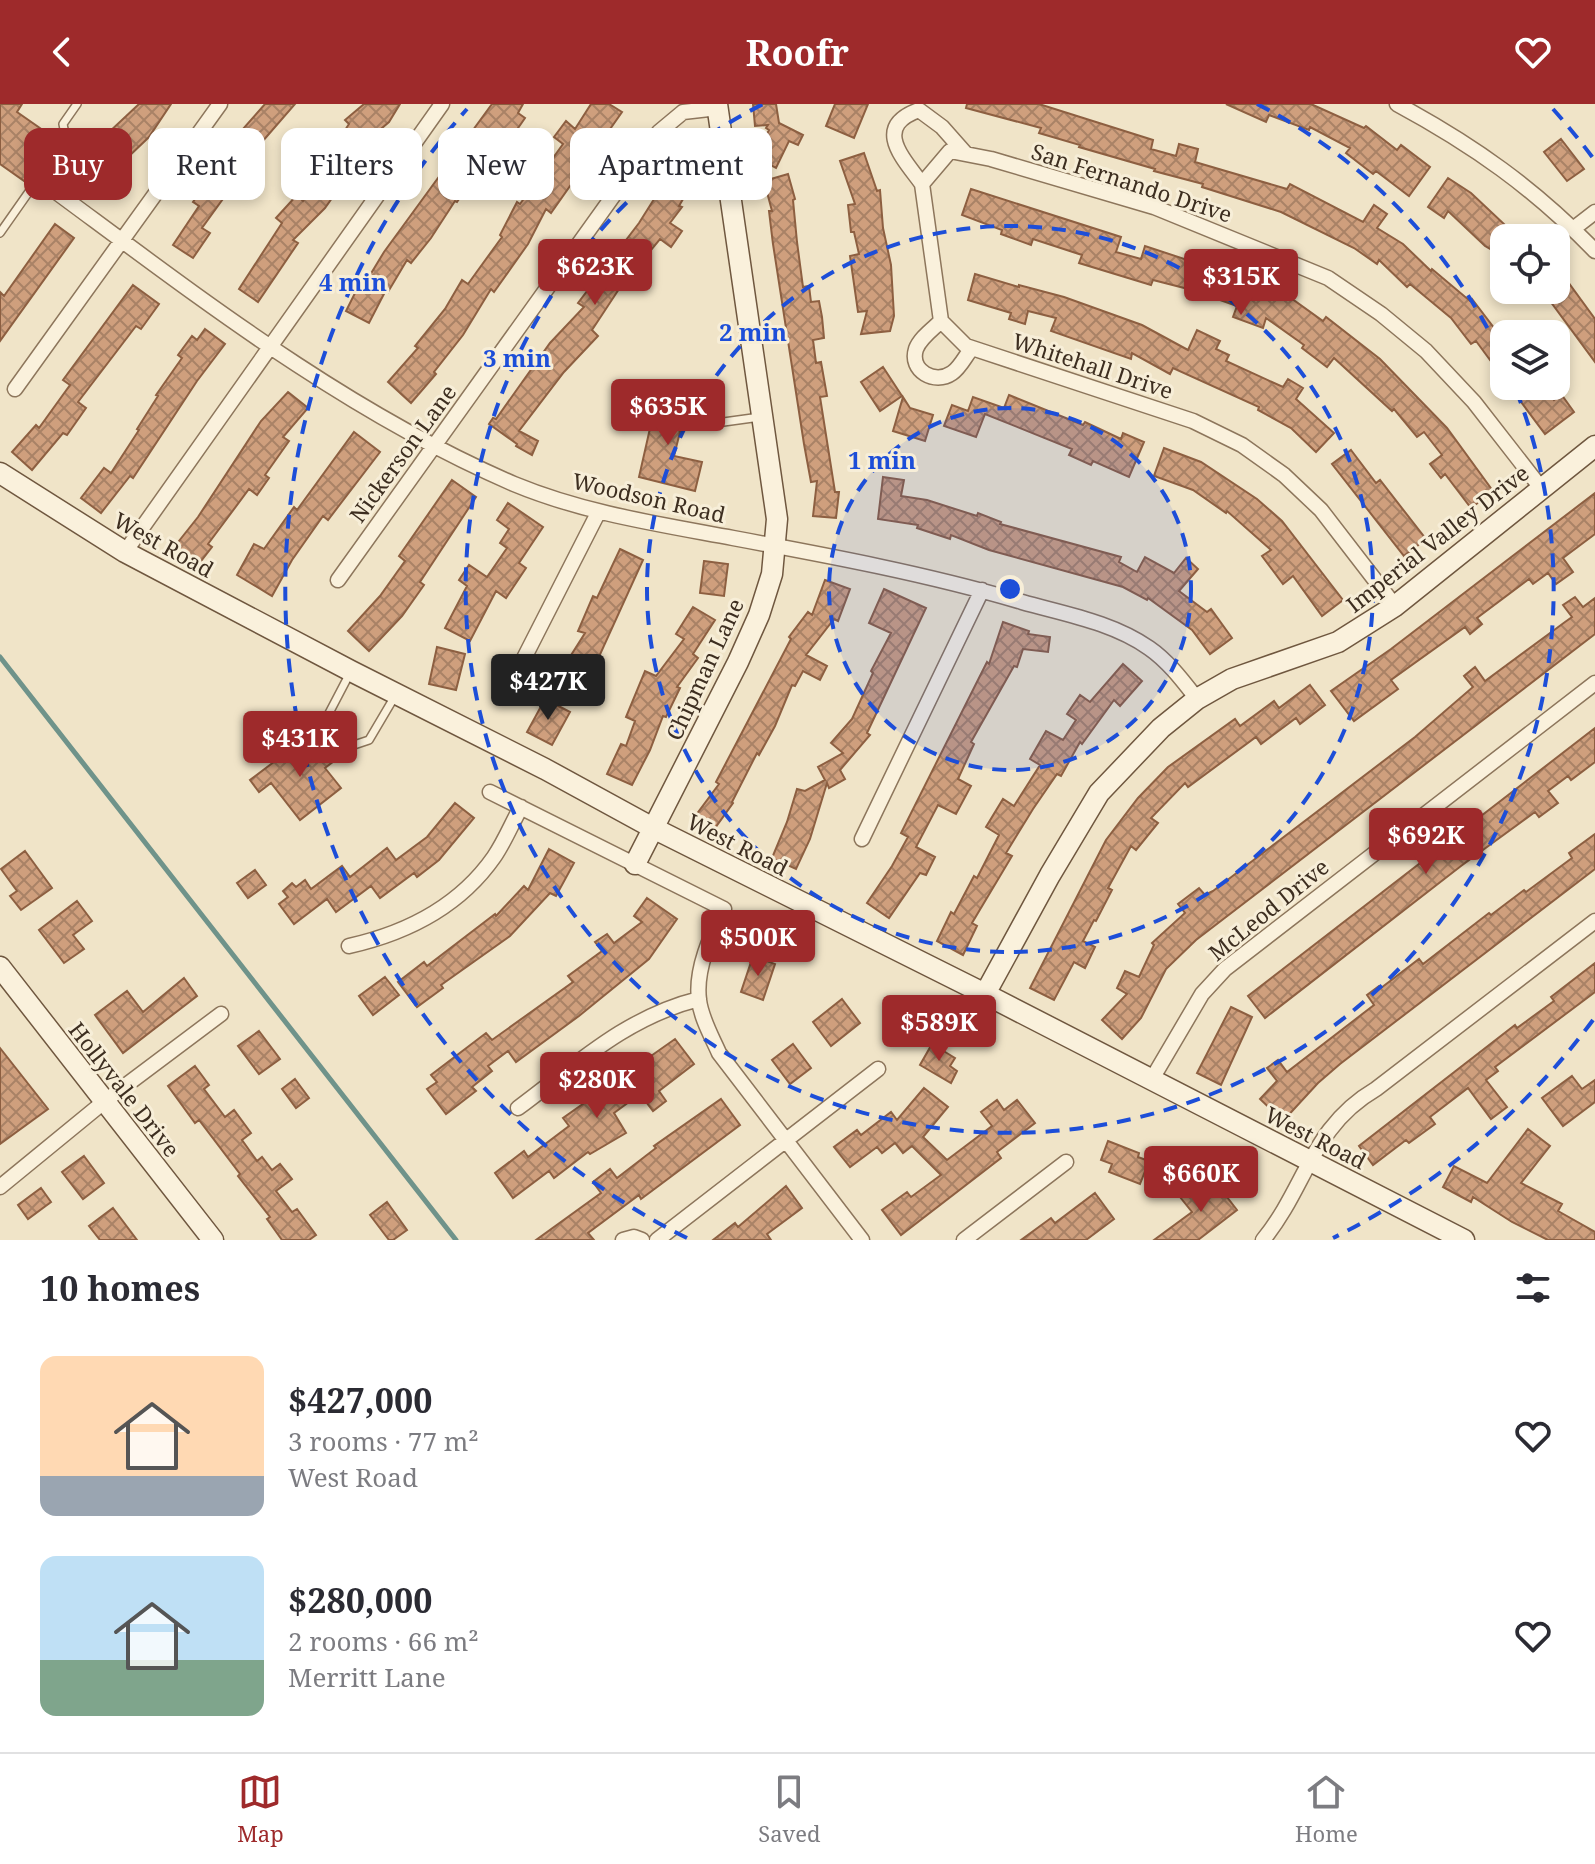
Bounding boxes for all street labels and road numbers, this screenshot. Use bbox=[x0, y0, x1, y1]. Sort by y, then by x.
street label: San Fernando Drive bbox=[1028, 135, 1236, 229]
street label: Whitehall Drive bbox=[1009, 325, 1177, 405]
street label: Nickerson Lane bbox=[342, 378, 462, 528]
street label: Imperial Valley Drive bbox=[1340, 457, 1534, 619]
street label: Woodson Road bbox=[570, 465, 729, 529]
street label: West Road bbox=[109, 504, 220, 584]
street label: Chipman Lane bbox=[658, 593, 750, 745]
street label: West Road bbox=[682, 806, 794, 883]
street label: McLeod Drive bbox=[1202, 851, 1334, 967]
street label: Hollyvale Drive bbox=[63, 1015, 187, 1163]
street label: West Road bbox=[1260, 1099, 1372, 1176]

